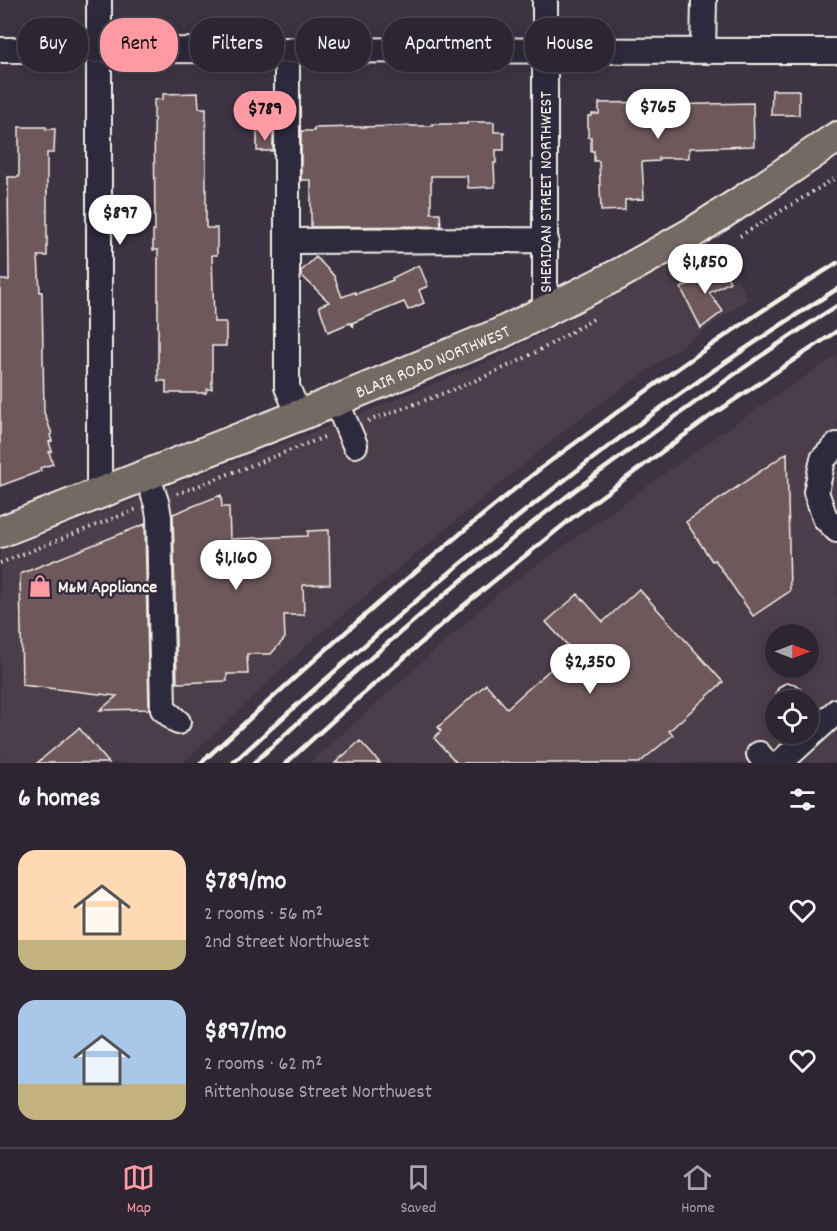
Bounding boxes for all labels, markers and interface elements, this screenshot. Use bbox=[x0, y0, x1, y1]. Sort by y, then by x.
chip: Buy bbox=[18, 18, 88, 72]
chip: Rent bbox=[100, 18, 178, 72]
chip: Filters bbox=[190, 18, 284, 72]
chip: New bbox=[296, 18, 371, 72]
chip: Apartment bbox=[383, 18, 513, 72]
chip: House bbox=[525, 18, 614, 72]
pin: $765 bbox=[622, 89, 694, 140]
pin: $789 bbox=[229, 91, 301, 142]
street label: SHERIDAN STREET NORTHWEST bbox=[535, 91, 560, 293]
text: $765 bbox=[640, 94, 676, 122]
text: $789 bbox=[248, 96, 282, 124]
pin: $897 bbox=[84, 195, 156, 246]
text: $897 bbox=[103, 200, 137, 228]
pin: $1,850 bbox=[656, 244, 754, 295]
text: $1,850 bbox=[682, 249, 728, 277]
street label: BLAIR ROAD NORTHWEST bbox=[352, 320, 515, 406]
pin: $1,160 bbox=[187, 540, 285, 591]
text: $1,160 bbox=[214, 545, 258, 573]
shop icon: M&M Appliance bbox=[27, 573, 53, 599]
place label: M&M Appliance bbox=[58, 576, 157, 601]
north arrow bbox=[765, 624, 819, 678]
map controls bbox=[765, 624, 819, 744]
pin: $2,350 bbox=[541, 644, 639, 695]
text: $2,350 bbox=[564, 649, 616, 677]
button: locate bbox=[765, 690, 819, 744]
text: 6 homes bbox=[18, 781, 100, 818]
icon: filters bbox=[786, 783, 819, 816]
text: $789/mo bbox=[204, 864, 286, 901]
icon: home bbox=[66, 874, 138, 946]
icon: heart bbox=[786, 894, 819, 927]
text: 2 rooms · 56 m² bbox=[204, 901, 323, 929]
text: 2nd Street Northwest bbox=[204, 929, 369, 957]
text: $897/mo bbox=[204, 1014, 286, 1051]
icon: home bbox=[66, 1024, 138, 1096]
icon: heart bbox=[786, 1044, 819, 1077]
text: 2 rooms · 62 m² bbox=[204, 1051, 323, 1079]
text: Rittenhouse Street Northwest bbox=[204, 1079, 432, 1107]
tab: Map bbox=[122, 1161, 155, 1220]
tab: Saved bbox=[400, 1161, 436, 1220]
tab: Home bbox=[681, 1161, 715, 1220]

